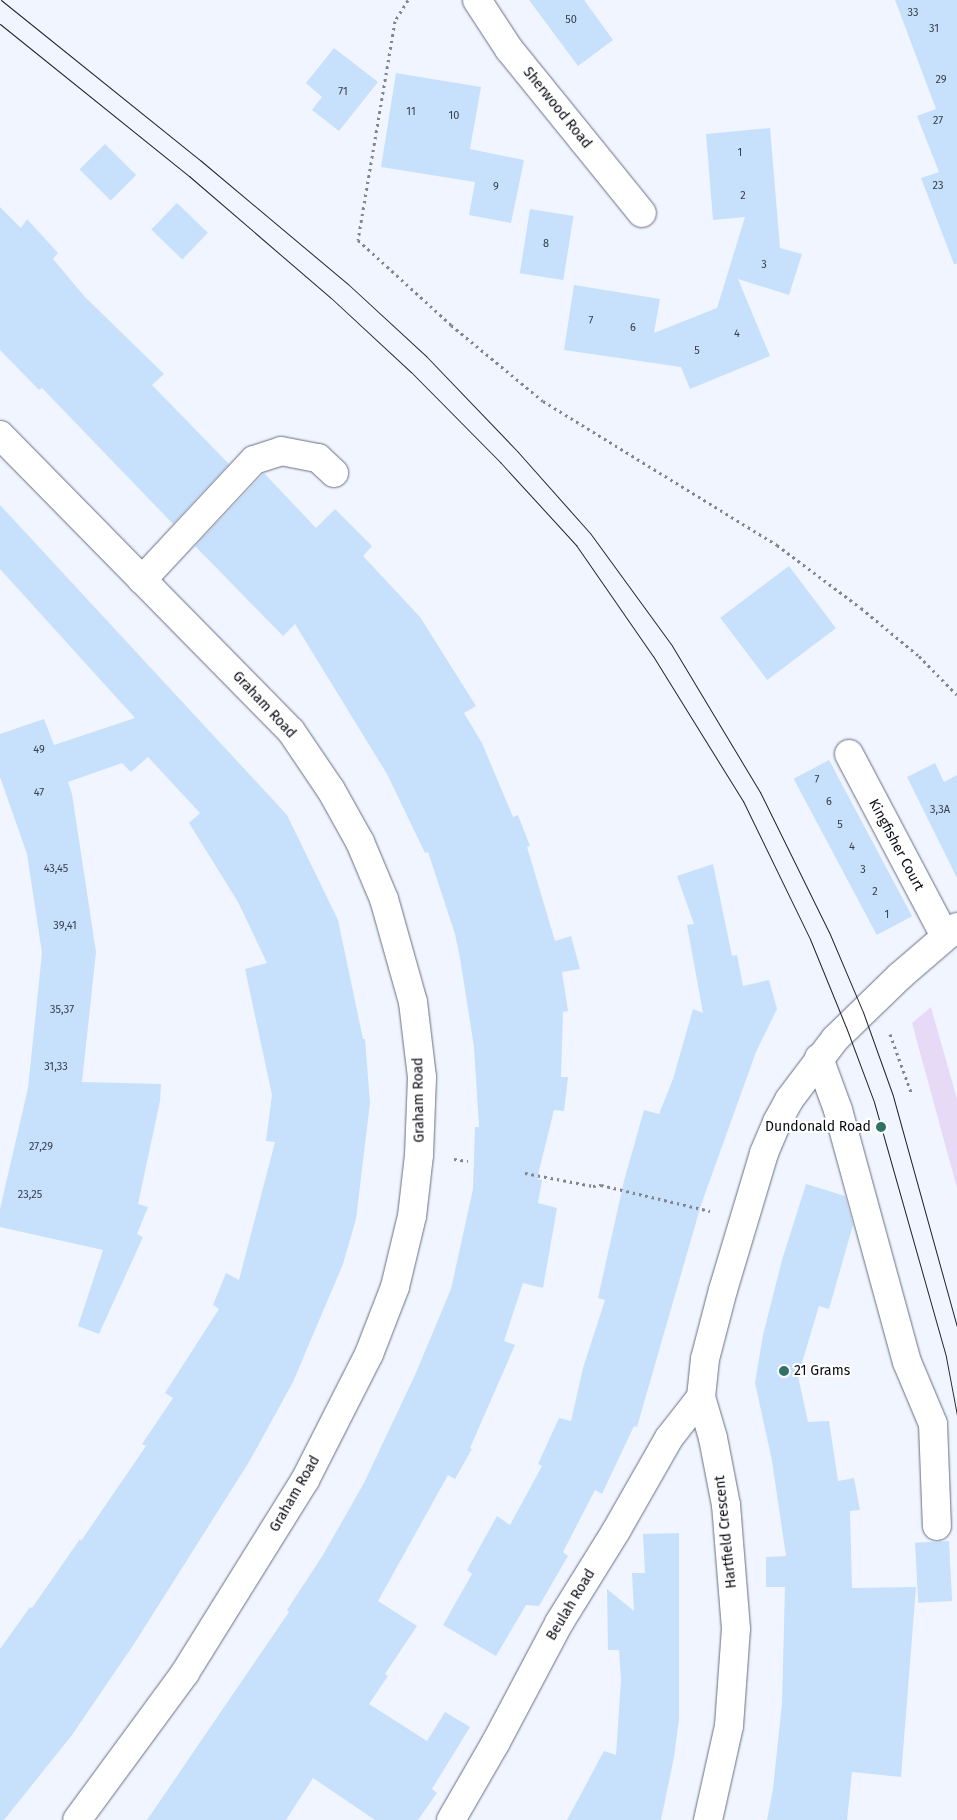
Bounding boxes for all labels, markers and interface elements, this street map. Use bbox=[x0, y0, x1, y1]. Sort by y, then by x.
house number: 33 bbox=[908, 6, 918, 20]
house number: 50 bbox=[565, 13, 577, 27]
house number: 31 bbox=[929, 22, 939, 36]
street label: Sherwood Road bbox=[519, 64, 595, 152]
house number: 29 bbox=[935, 73, 947, 87]
house number: 71 bbox=[338, 85, 348, 99]
house number: 11 bbox=[406, 105, 416, 119]
house number: 10 bbox=[449, 109, 459, 123]
house number: 27 bbox=[933, 114, 943, 128]
house number: 1 bbox=[738, 146, 742, 160]
house number: 23 bbox=[933, 179, 943, 193]
house number: 9 bbox=[493, 180, 499, 194]
house number: 2 bbox=[740, 189, 746, 203]
house number: 8 bbox=[543, 237, 549, 251]
house number: 3 bbox=[761, 258, 767, 272]
house number: 7 bbox=[589, 314, 593, 328]
house number: 6 bbox=[630, 321, 636, 335]
house number: 4 bbox=[734, 327, 740, 341]
house number: 5 bbox=[694, 344, 700, 358]
street label: Graham Road bbox=[229, 668, 299, 742]
house number: 49 bbox=[33, 743, 45, 757]
house number: 7 bbox=[815, 773, 819, 787]
house number: 47 bbox=[34, 786, 44, 800]
house number: 6 bbox=[826, 795, 832, 809]
street label: Kingfisher Court bbox=[865, 796, 927, 894]
house number: 3,3A bbox=[930, 803, 950, 817]
house number: 5 bbox=[837, 818, 843, 832]
house number: 4 bbox=[849, 840, 855, 854]
house number: 43,45 bbox=[44, 862, 68, 876]
house number: 3 bbox=[860, 863, 866, 877]
house number: 2 bbox=[872, 885, 878, 899]
house number: 1 bbox=[885, 908, 889, 922]
house number: 39,41 bbox=[53, 919, 77, 933]
house number: 35,37 bbox=[50, 1003, 74, 1017]
street label: Graham Road bbox=[410, 1057, 428, 1143]
house number: 31,33 bbox=[44, 1060, 68, 1074]
place label: Dundonald Road bbox=[765, 1119, 871, 1135]
marker: Dundonald Road bbox=[875, 1121, 887, 1133]
house number: 27,29 bbox=[29, 1140, 53, 1154]
house number: 23,25 bbox=[18, 1188, 42, 1202]
place label: 21 Grams bbox=[794, 1363, 850, 1379]
marker: 21 Grams bbox=[778, 1365, 790, 1377]
street label: Graham Road bbox=[266, 1453, 324, 1535]
street label: Hartfield Crescent bbox=[712, 1475, 740, 1589]
street label: Beulah Road bbox=[543, 1566, 599, 1644]

